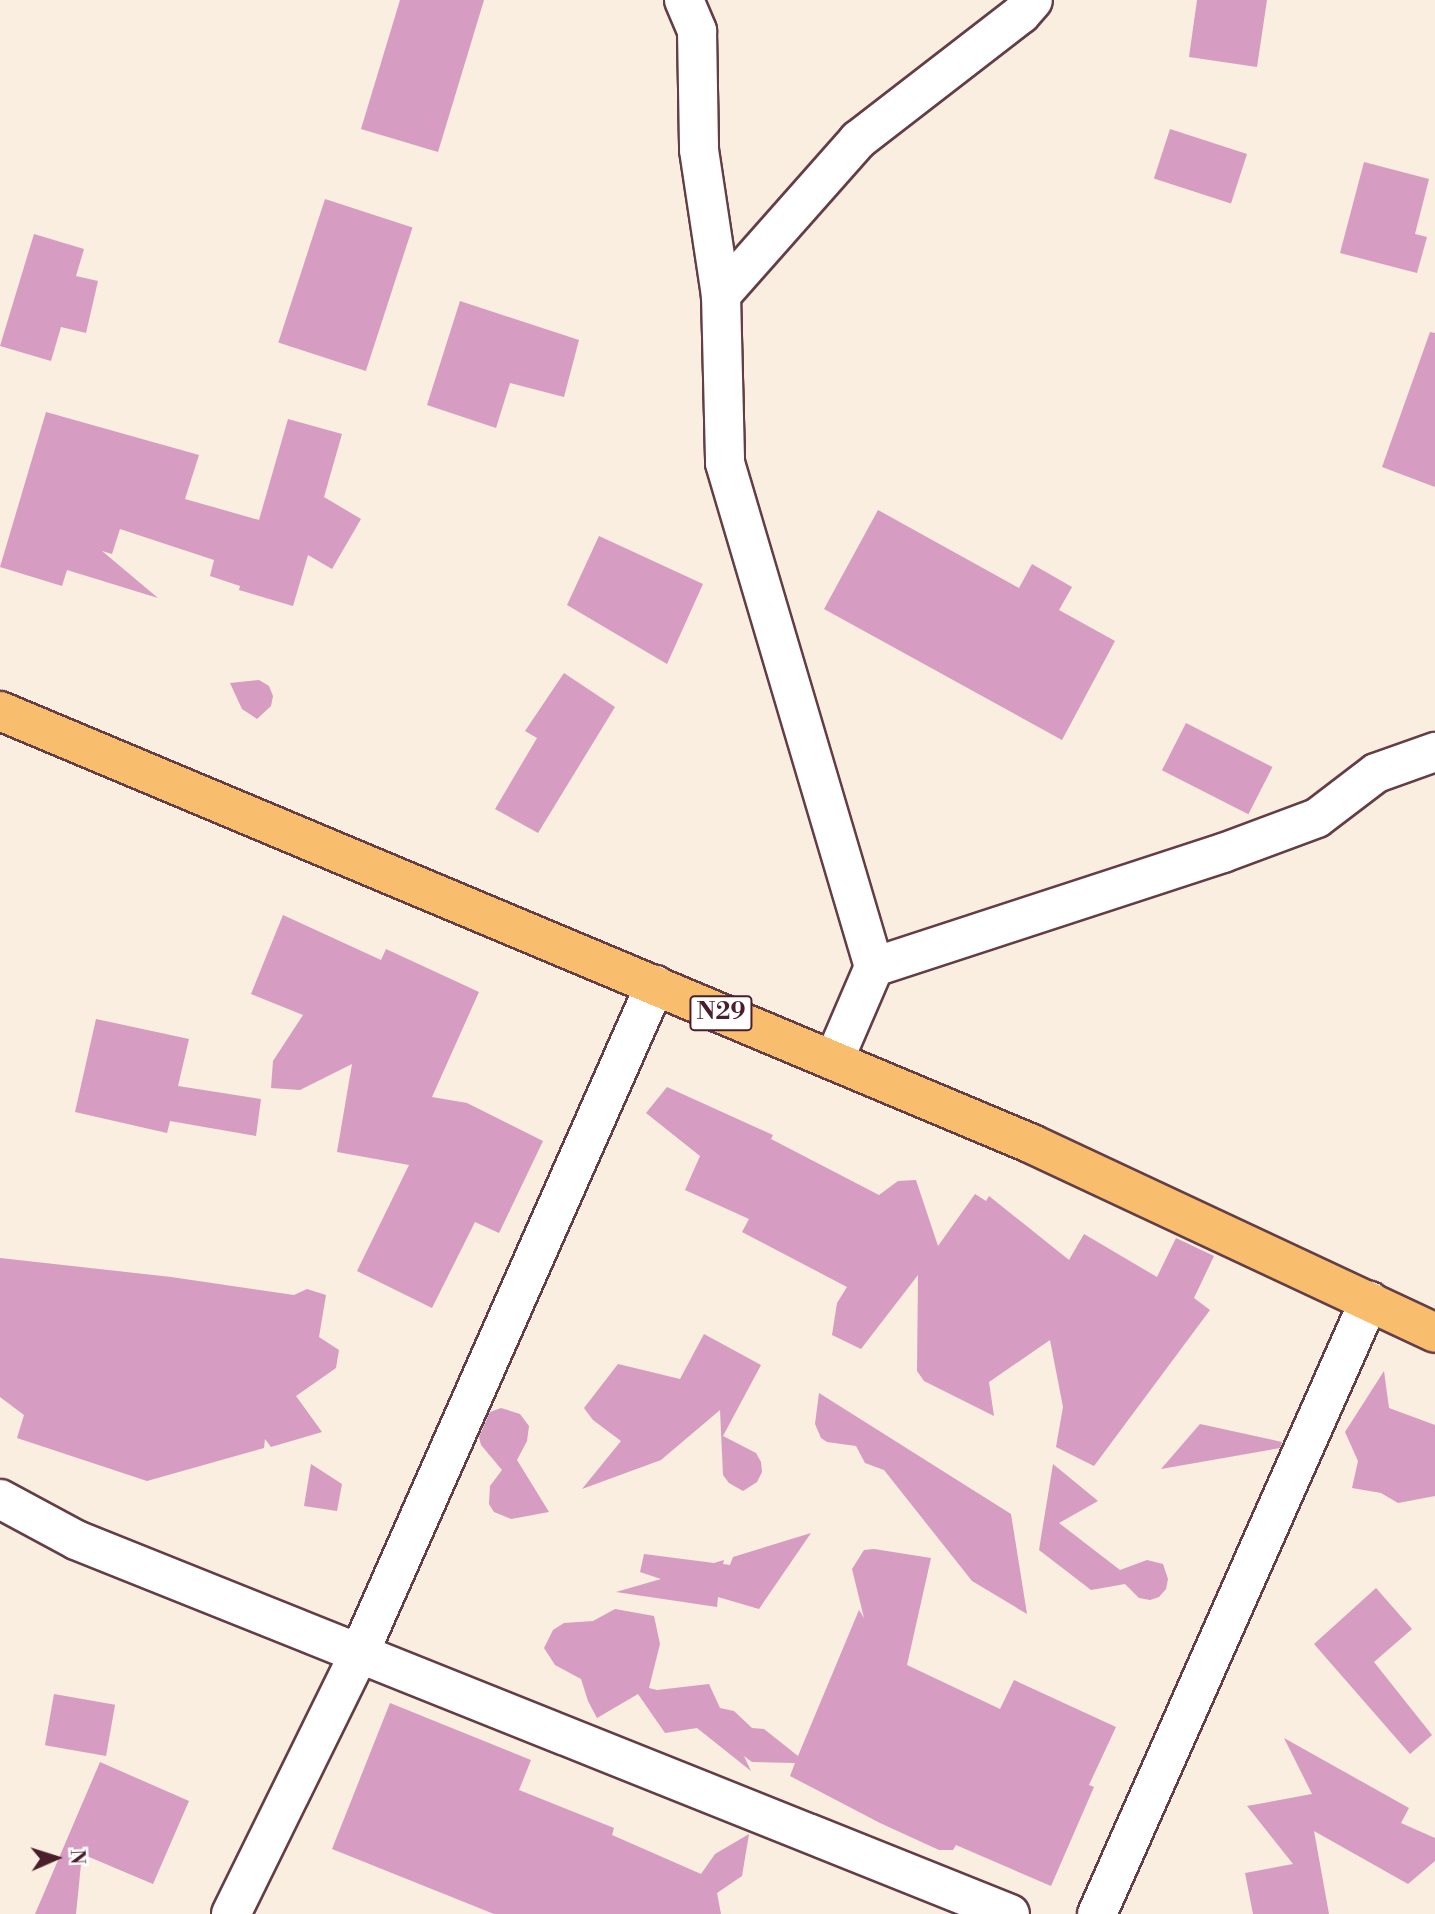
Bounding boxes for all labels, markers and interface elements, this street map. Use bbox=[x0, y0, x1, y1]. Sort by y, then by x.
road number: N29 bbox=[688, 993, 754, 1034]
north arrow bbox=[21, 1823, 91, 1893]
text: N bbox=[65, 1849, 89, 1865]

